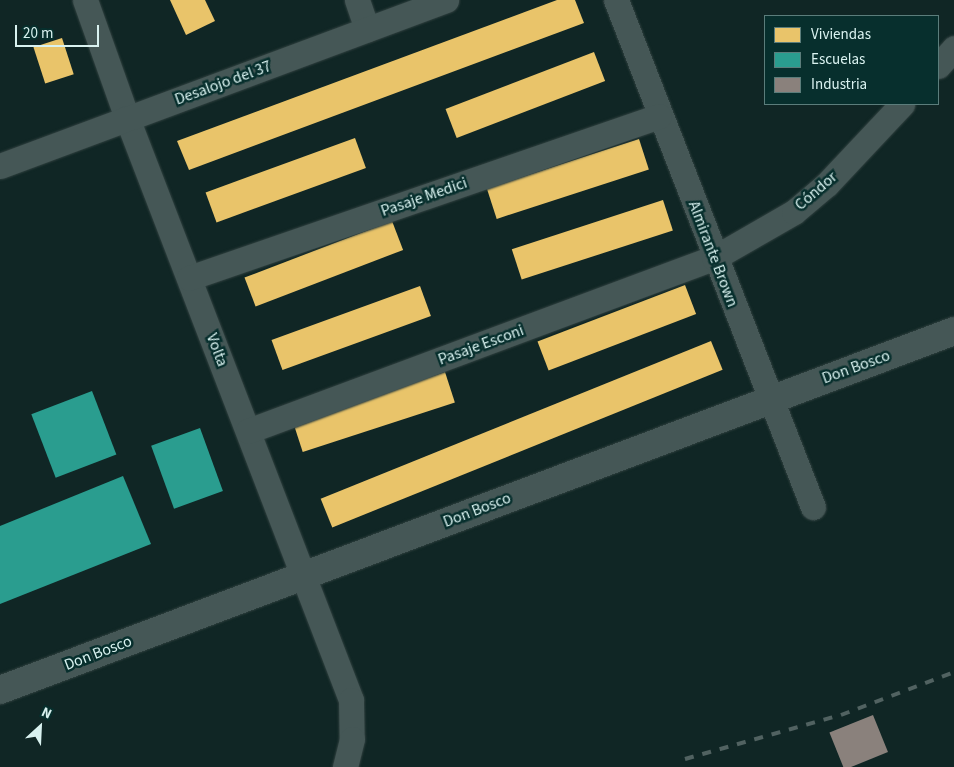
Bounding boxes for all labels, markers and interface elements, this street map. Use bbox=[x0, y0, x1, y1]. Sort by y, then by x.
scale bar bbox=[18, 15, 101, 47]
legend bbox=[764, 15, 939, 105]
text: 20 m bbox=[23, 23, 53, 44]
text: Viviendas bbox=[811, 24, 871, 45]
text: Escuelas bbox=[811, 49, 865, 70]
street label: Desalojo del 37 bbox=[172, 57, 274, 109]
text: Industria bbox=[811, 74, 867, 95]
street label: Cóndor bbox=[791, 167, 841, 215]
street label: Pasaje Medici bbox=[378, 173, 470, 221]
street label: Almirante Brown bbox=[684, 198, 742, 310]
street label: Pasaje Esconi bbox=[436, 321, 526, 369]
street label: Volta bbox=[202, 331, 232, 369]
street label: Don Bosco bbox=[819, 346, 893, 388]
street label: Don Bosco bbox=[440, 488, 514, 532]
street label: Don Bosco bbox=[61, 631, 135, 675]
north arrow bbox=[15, 702, 65, 752]
text: N bbox=[38, 702, 55, 724]

